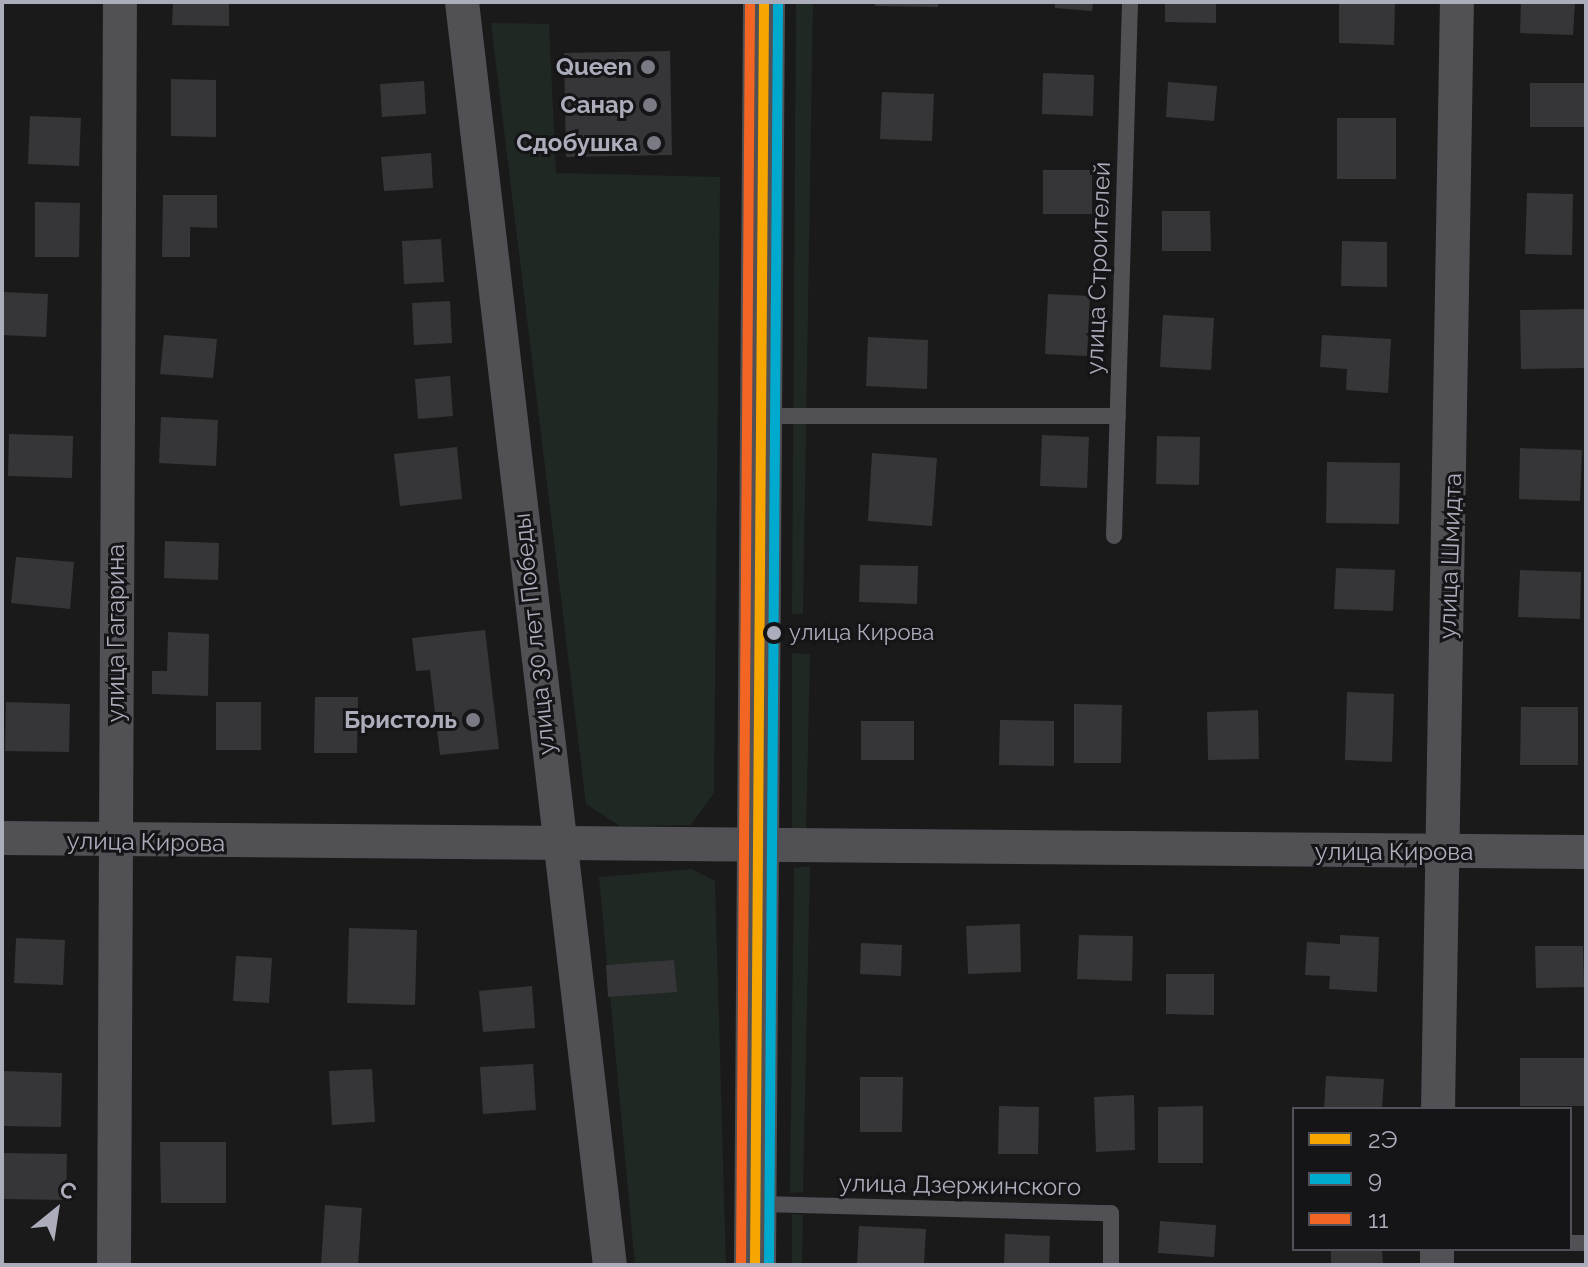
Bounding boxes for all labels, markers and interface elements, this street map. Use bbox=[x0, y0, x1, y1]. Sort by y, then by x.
place label: Queen bbox=[556, 53, 632, 81]
marker: Queen bbox=[639, 58, 657, 76]
place label: Санар bbox=[560, 91, 634, 119]
marker: Санар bbox=[641, 96, 659, 114]
place label: Сдобушка bbox=[516, 129, 638, 157]
marker: Сдобушка bbox=[645, 134, 663, 152]
street label: улица Строителей bbox=[1080, 161, 1116, 375]
street label: улица Шмидта bbox=[1433, 472, 1467, 640]
street label: улица 30 лет Победы bbox=[507, 512, 561, 756]
street label: улица Гагарина bbox=[102, 544, 130, 722]
place label: улица Кирова bbox=[789, 620, 934, 646]
marker: улица Кирова bbox=[766, 625, 782, 641]
place label: Бристоль bbox=[344, 706, 457, 734]
marker: Бристоль bbox=[464, 711, 482, 729]
street label: улица Кирова bbox=[67, 826, 225, 858]
street label: улица Кирова bbox=[1315, 838, 1473, 866]
legend bbox=[1292, 1107, 1572, 1251]
text: 2Э bbox=[1368, 1125, 1398, 1154]
text: 9 bbox=[1368, 1165, 1382, 1194]
street label: улица Дзержинского bbox=[839, 1168, 1081, 1202]
north arrow bbox=[16, 1171, 96, 1251]
text: С bbox=[55, 1175, 81, 1205]
text: 11 bbox=[1368, 1205, 1389, 1234]

